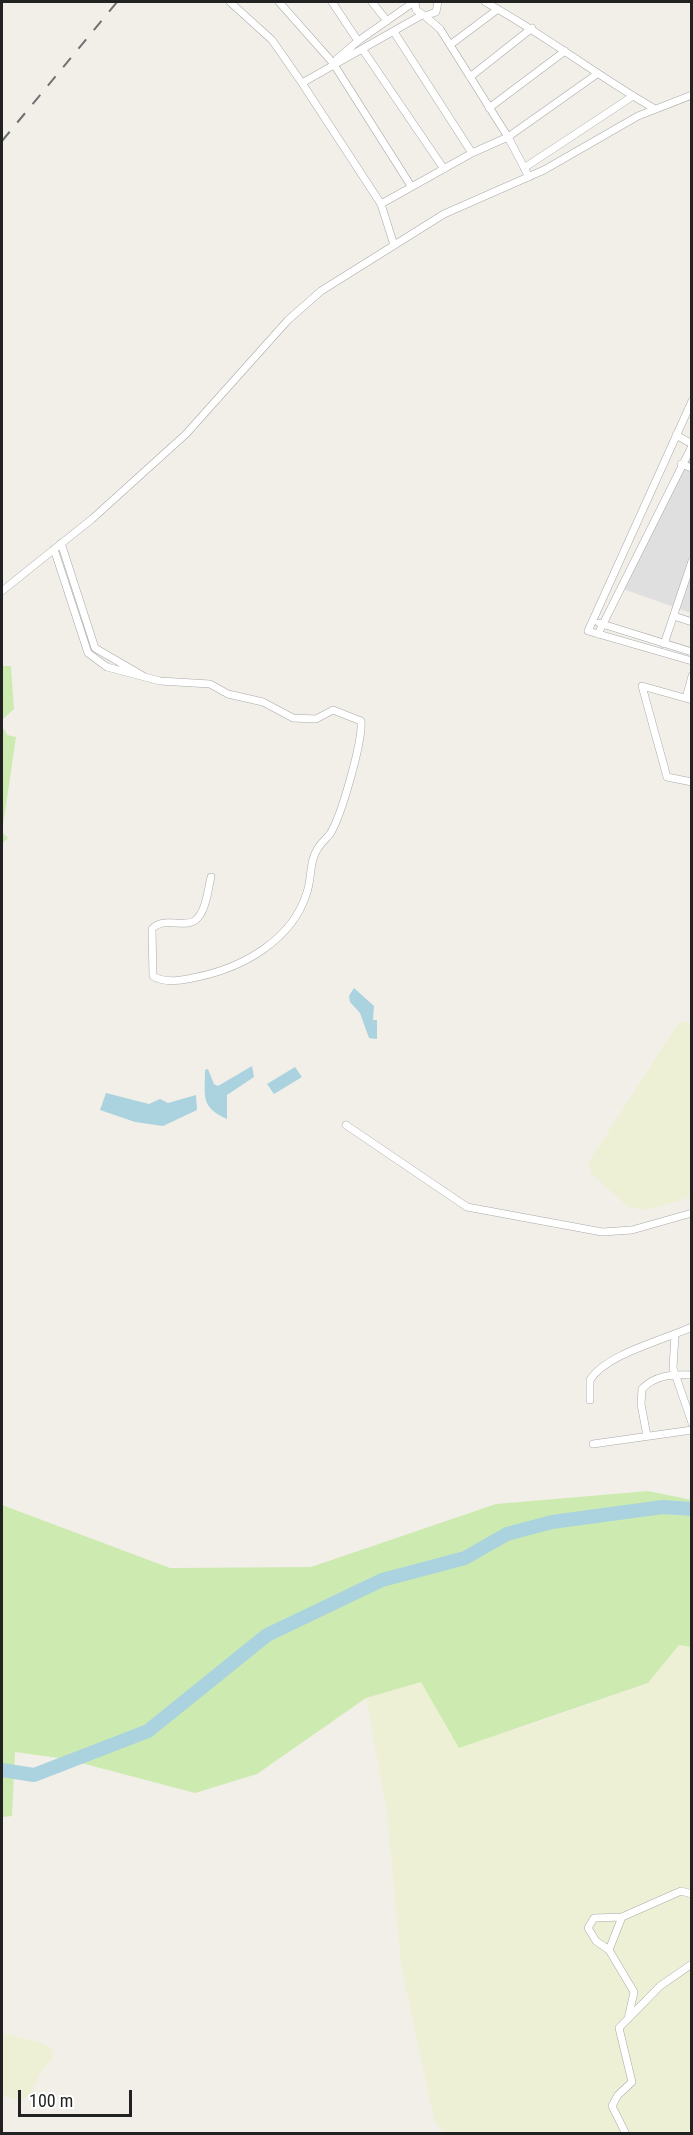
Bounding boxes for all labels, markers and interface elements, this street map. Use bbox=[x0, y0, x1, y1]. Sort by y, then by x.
scale bar bbox=[21, 2078, 135, 2116]
text: 100 m bbox=[29, 2090, 73, 2111]

